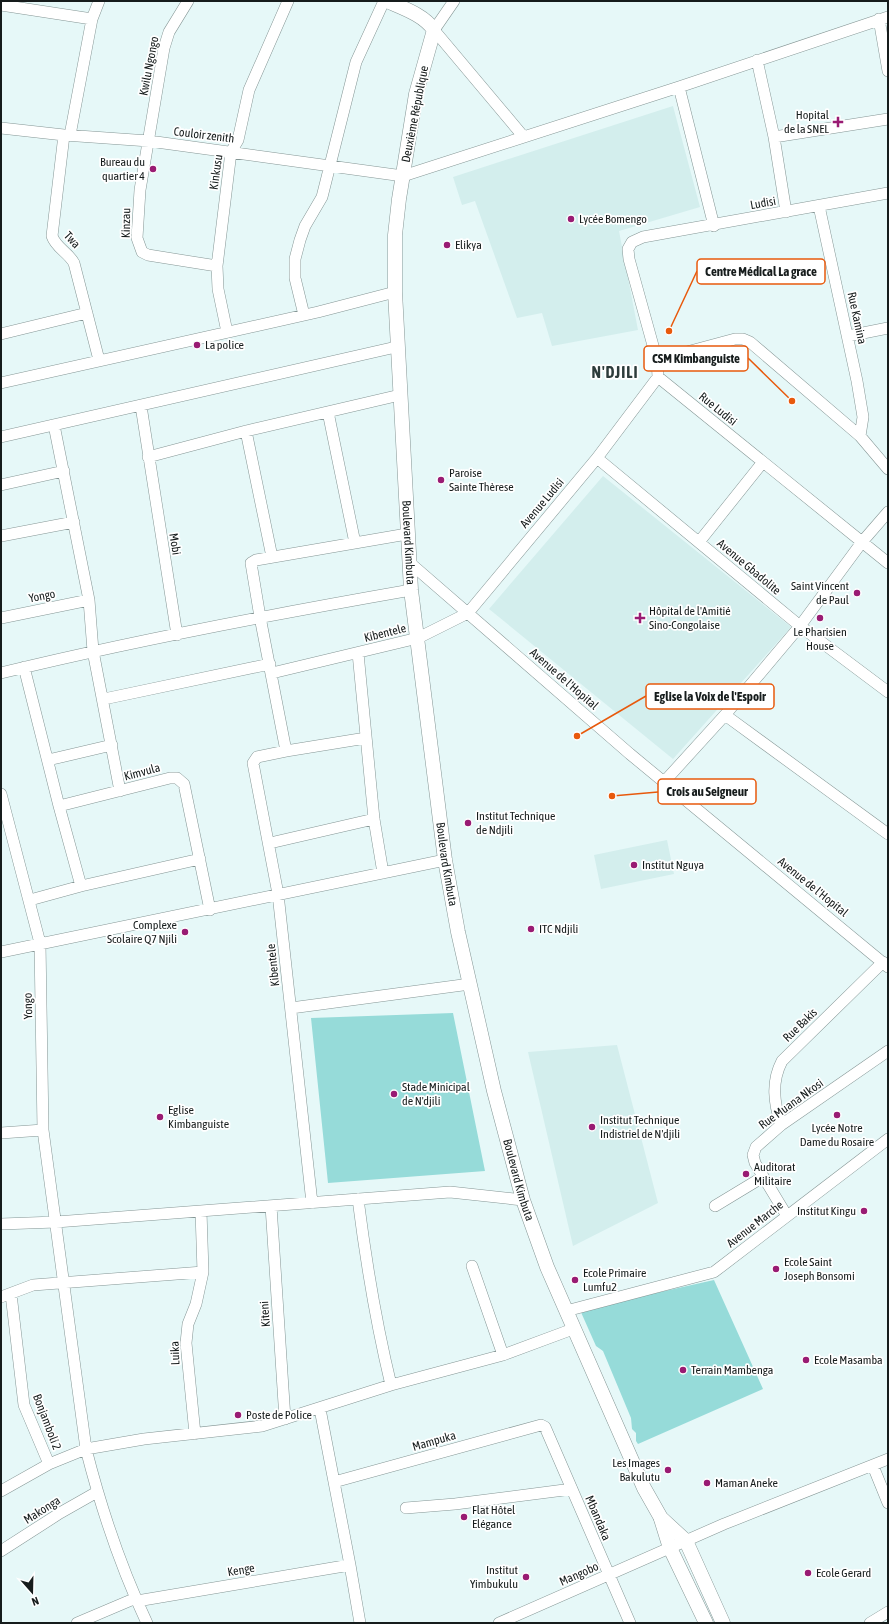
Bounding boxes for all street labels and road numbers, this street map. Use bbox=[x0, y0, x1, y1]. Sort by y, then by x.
street label: Kwilu Ngongo bbox=[136, 35, 162, 97]
street label: Deuxième République bbox=[399, 64, 431, 164]
street label: Couloir zenith bbox=[173, 124, 235, 146]
street label: Kinkusu bbox=[207, 153, 225, 191]
street label: Ludisi bbox=[749, 194, 777, 212]
street label: Kinzau bbox=[119, 208, 133, 238]
street label: Twa bbox=[61, 229, 83, 251]
street label: Rue Kamina bbox=[845, 291, 869, 345]
street label: Rue Ludisi bbox=[696, 389, 740, 429]
street label: Avenue Ludisi bbox=[517, 475, 567, 531]
street label: Boulevard Kimbuta bbox=[399, 500, 418, 585]
street label: Mobi bbox=[166, 532, 184, 556]
street label: Avenue Gbadolite bbox=[714, 536, 784, 598]
street label: Yongo bbox=[28, 587, 57, 605]
street label: Kibentele bbox=[362, 621, 408, 645]
street label: Avenue de l'Hopital bbox=[527, 645, 602, 713]
street label: Kimvula bbox=[122, 760, 162, 784]
street label: Boulevard Kimbuta bbox=[433, 821, 460, 907]
street label: Avenue de l'Hopital bbox=[775, 854, 851, 920]
street label: Kibentele bbox=[264, 943, 282, 987]
street label: Yongo bbox=[21, 992, 35, 1019]
street label: Rue Bakis bbox=[780, 1005, 820, 1045]
street label: Rue Muana Nkosi bbox=[756, 1076, 826, 1132]
street label: Boulevard Kimbuta bbox=[500, 1137, 537, 1223]
street label: Avenue Marche bbox=[724, 1198, 786, 1250]
street label: Kiteni bbox=[257, 1301, 273, 1327]
street label: Luika bbox=[168, 1341, 182, 1365]
street label: Bonjamboli 2 bbox=[30, 1392, 64, 1452]
street label: Mampuka bbox=[411, 1428, 457, 1454]
street label: Makonga bbox=[21, 1493, 63, 1527]
street label: Mbandaka bbox=[582, 1494, 614, 1542]
street label: Mangobo bbox=[557, 1559, 601, 1589]
street label: Kenge bbox=[226, 1561, 256, 1579]

